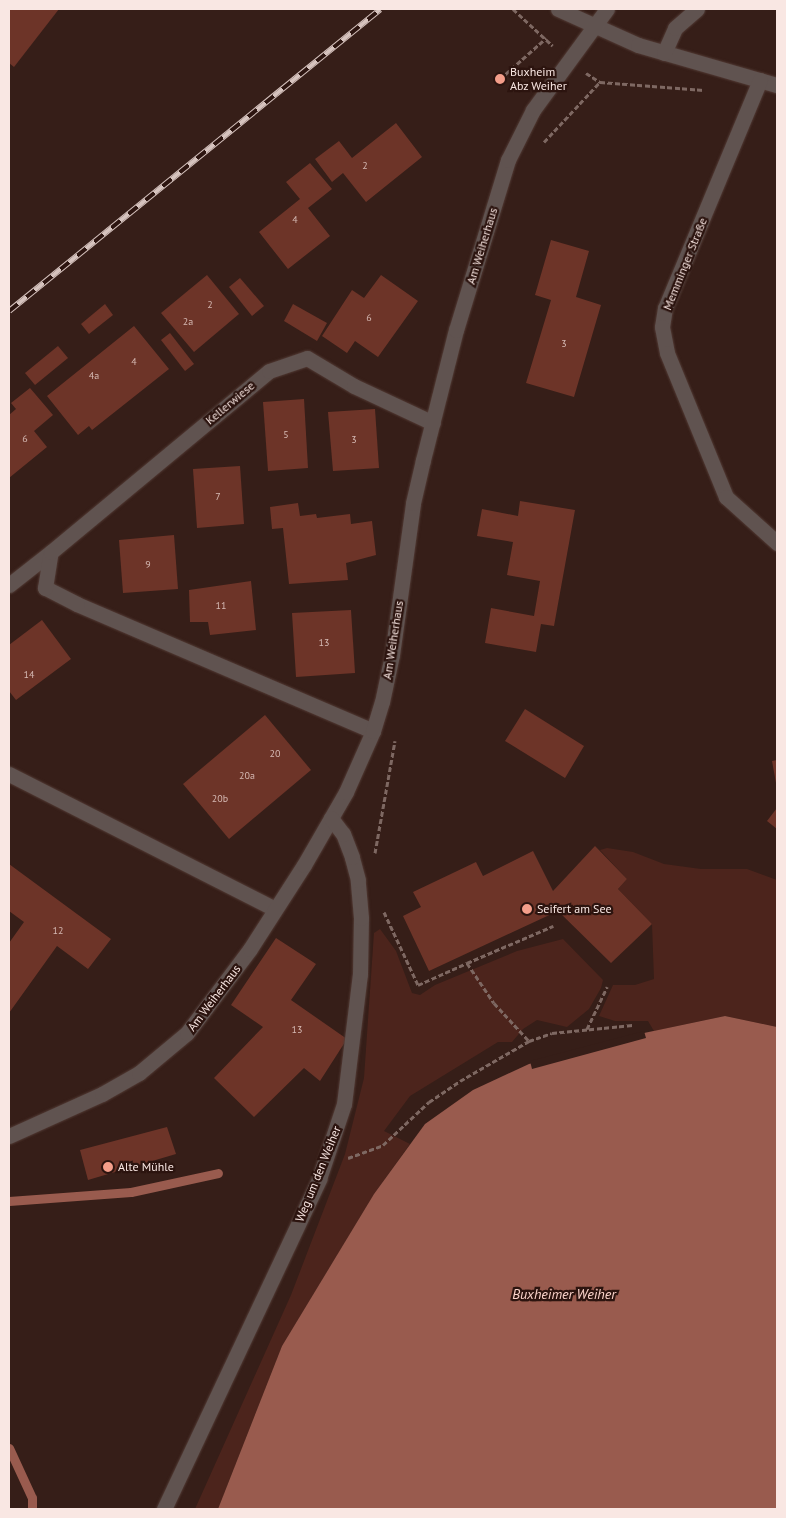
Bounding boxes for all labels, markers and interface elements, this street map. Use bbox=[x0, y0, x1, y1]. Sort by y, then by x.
place label: Buxheim Abz Weiher bbox=[510, 65, 567, 93]
marker: Buxheim Abz Weiher bbox=[494, 73, 506, 85]
house number: 2 bbox=[362, 160, 368, 172]
street label: Am Weiherhaus bbox=[463, 206, 501, 286]
house number: 4 bbox=[292, 214, 298, 226]
street label: Memminger Straße bbox=[660, 216, 710, 312]
house number: 2 bbox=[207, 299, 213, 311]
house number: 6 bbox=[366, 312, 372, 324]
house number: 2a bbox=[183, 316, 193, 328]
house number: 3 bbox=[561, 338, 567, 350]
house number: 4 bbox=[131, 356, 137, 368]
house number: 4a bbox=[89, 370, 99, 382]
street label: Kellerwiese bbox=[203, 378, 257, 428]
house number: 5 bbox=[283, 429, 289, 441]
house number: 6 bbox=[22, 433, 28, 445]
house number: 3 bbox=[351, 434, 357, 446]
house number: 7 bbox=[215, 491, 221, 503]
house number: 9 bbox=[145, 559, 151, 571]
house number: 11 bbox=[216, 600, 226, 612]
street label: Am Weiherhaus bbox=[380, 600, 406, 680]
house number: 13 bbox=[319, 637, 329, 649]
house number: 14 bbox=[24, 669, 34, 681]
house number: 20 bbox=[270, 748, 280, 760]
house number: 20a bbox=[239, 770, 255, 782]
house number: 20b bbox=[212, 793, 228, 805]
place label: Seifert am See bbox=[537, 902, 612, 916]
marker: Seifert am See bbox=[521, 903, 533, 915]
house number: 12 bbox=[53, 925, 63, 937]
street label: Am Weiherhaus bbox=[184, 962, 244, 1034]
house number: 13 bbox=[292, 1024, 302, 1036]
street label: Weg um den Weiher bbox=[292, 1124, 344, 1224]
place label: Alte Mühle bbox=[118, 1160, 174, 1174]
marker: Alte Mühle bbox=[102, 1161, 114, 1173]
water label: Buxheimer Weiher bbox=[512, 1286, 616, 1302]

